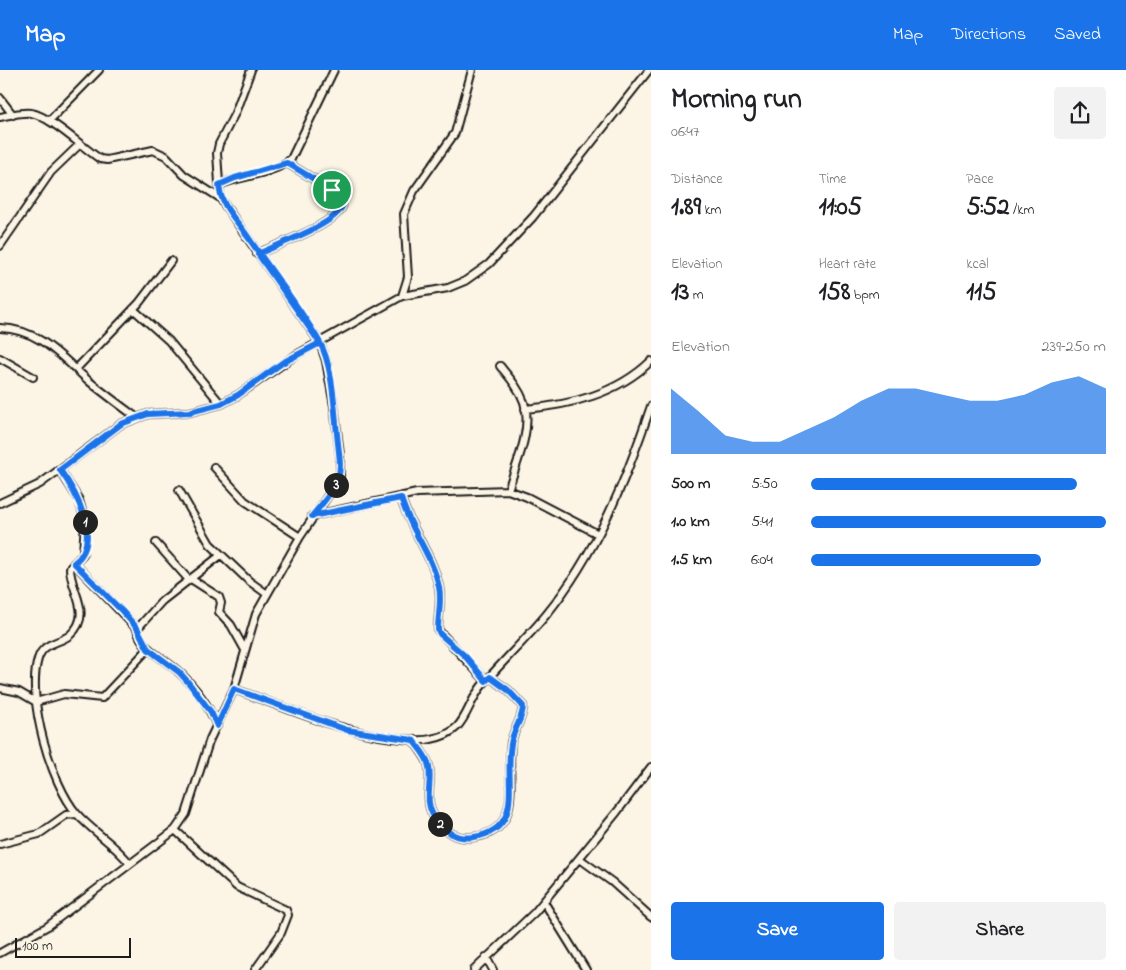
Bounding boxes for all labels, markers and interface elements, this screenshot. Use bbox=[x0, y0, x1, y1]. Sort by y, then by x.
text: Map bbox=[25, 18, 66, 53]
text: Map bbox=[893, 22, 923, 48]
text: Directions bbox=[951, 22, 1026, 48]
text: Saved bbox=[1054, 22, 1101, 48]
text: Morning run bbox=[671, 80, 802, 121]
button: share bbox=[1054, 87, 1106, 139]
text: 06:47 bbox=[671, 120, 700, 144]
pin bbox=[311, 169, 353, 211]
text: Distance bbox=[671, 169, 723, 190]
text: Time bbox=[819, 169, 846, 190]
text: Pace bbox=[966, 169, 994, 190]
icon: arrive bbox=[318, 176, 346, 204]
text: 1.89 bbox=[671, 190, 701, 226]
text: 11:05 bbox=[819, 190, 862, 226]
text: 5:52 bbox=[966, 190, 1009, 226]
text: km bbox=[701, 200, 721, 221]
text: /km bbox=[1009, 200, 1034, 221]
text: Elevation bbox=[671, 254, 722, 275]
text: Heart rate bbox=[819, 254, 876, 275]
text: kcal bbox=[966, 254, 989, 275]
text: 13 bbox=[671, 275, 689, 311]
text: 158 bbox=[819, 275, 850, 311]
text: 115 bbox=[966, 275, 997, 311]
text: m bbox=[689, 285, 704, 306]
text: bpm bbox=[850, 285, 880, 306]
text: Elevation bbox=[671, 335, 730, 359]
text: 239–250 m bbox=[1042, 335, 1106, 359]
pin: 3 bbox=[324, 472, 348, 498]
text: 500 m bbox=[671, 472, 710, 496]
text: 5:50 bbox=[751, 472, 778, 496]
text: 3 bbox=[334, 475, 339, 496]
pin: 1 bbox=[72, 510, 98, 534]
text: 1.0 km bbox=[671, 510, 710, 534]
text: 5:41 bbox=[751, 510, 773, 534]
text: 1 bbox=[83, 512, 88, 533]
text: 1.5 km bbox=[671, 548, 712, 572]
text: 6:04 bbox=[751, 548, 773, 572]
pin: 2 bbox=[428, 812, 452, 836]
text: 2 bbox=[437, 814, 444, 835]
button: Save bbox=[671, 902, 884, 960]
button: Share bbox=[894, 902, 1106, 960]
scale bar bbox=[15, 935, 131, 958]
text: 100 m bbox=[22, 936, 53, 957]

